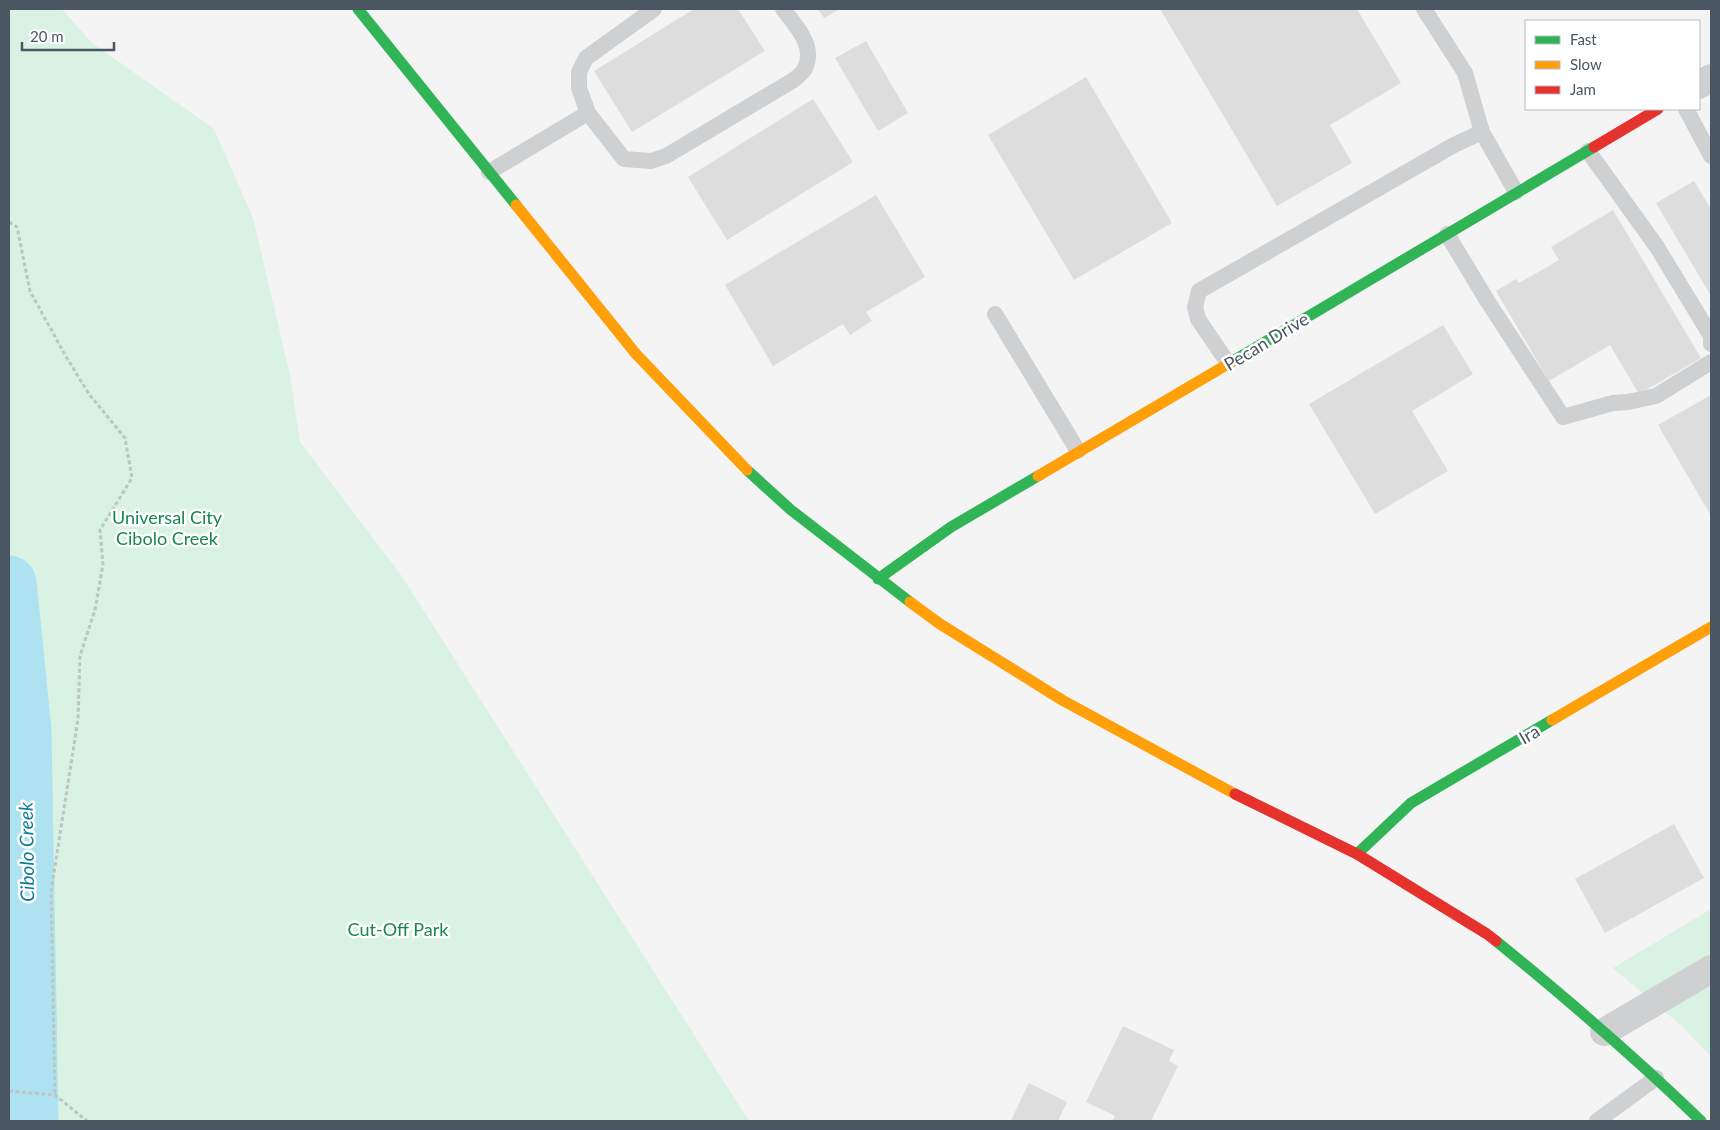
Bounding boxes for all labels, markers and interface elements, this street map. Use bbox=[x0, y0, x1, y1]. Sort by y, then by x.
scale bar bbox=[22, 20, 115, 52]
legend bbox=[1525, 20, 1700, 110]
text: 20 m bbox=[30, 27, 64, 45]
text: Fast bbox=[1570, 30, 1597, 48]
text: Slow bbox=[1570, 55, 1602, 73]
text: Jam bbox=[1570, 80, 1596, 98]
street label: Pecan Drive bbox=[1220, 307, 1312, 375]
park label: Universal City Cibolo Creek bbox=[112, 506, 223, 549]
street label: Ira bbox=[1515, 719, 1543, 749]
water label: Cibolo Creek bbox=[14, 801, 38, 902]
park label: Cut-Off Park bbox=[348, 918, 449, 940]

